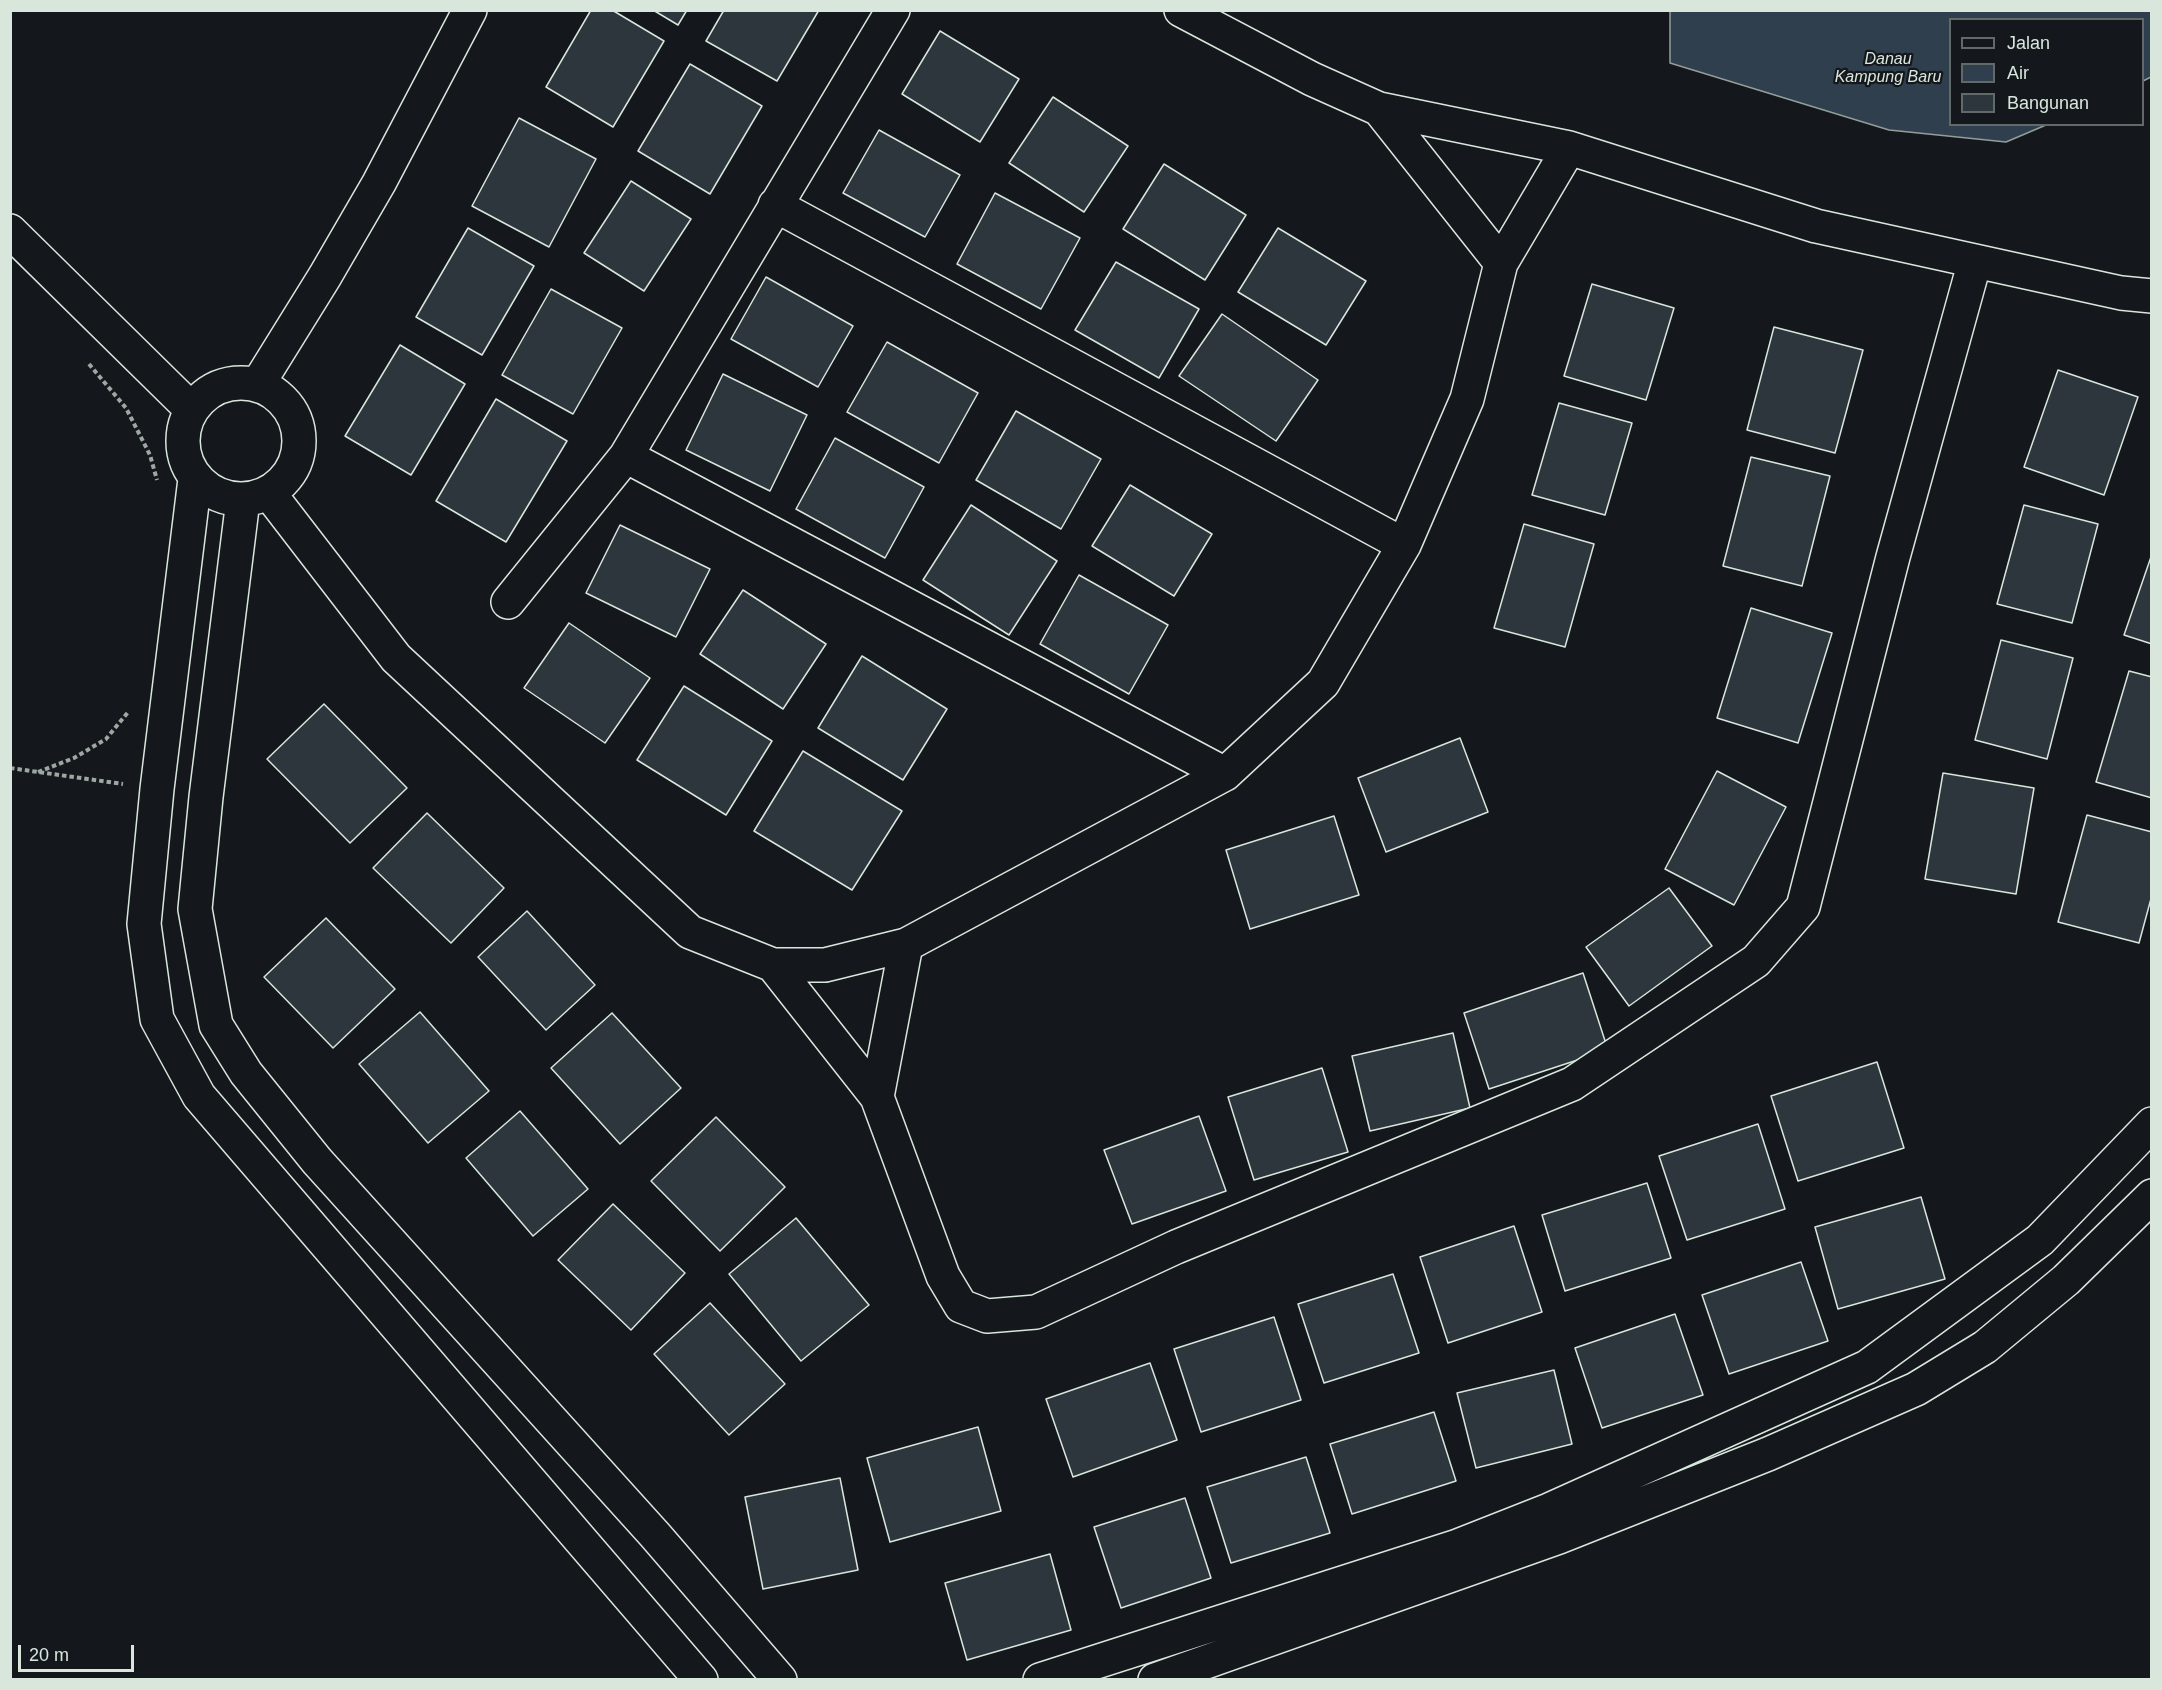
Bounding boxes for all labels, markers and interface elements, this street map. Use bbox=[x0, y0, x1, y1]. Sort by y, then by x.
legend bbox=[1949, 18, 2144, 126]
text: Jalan bbox=[2007, 33, 2050, 53]
water label: Danau Kampung Baru bbox=[1835, 50, 1941, 88]
text: Air bbox=[2007, 63, 2029, 83]
text: Bangunan bbox=[2007, 93, 2089, 113]
scale bar bbox=[21, 1633, 136, 1671]
text: 20 m bbox=[29, 1645, 69, 1665]

